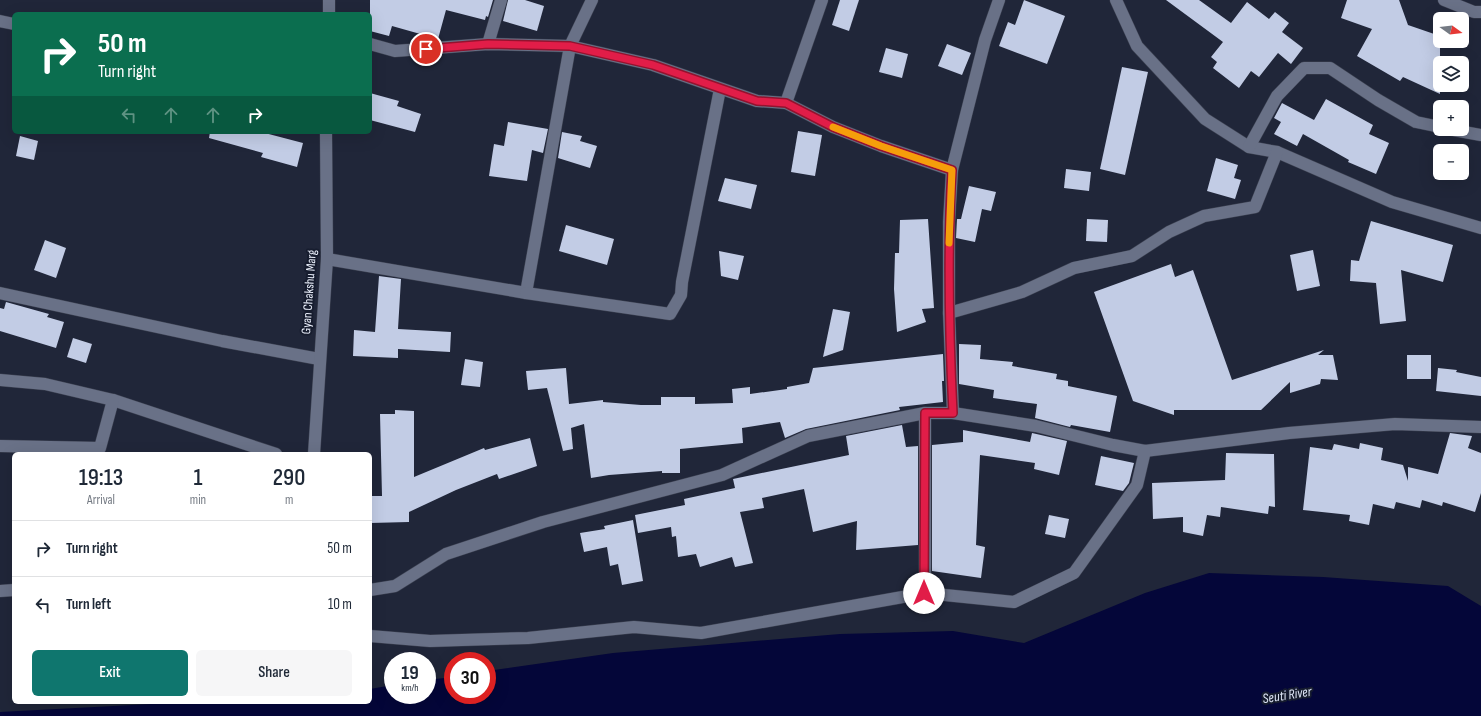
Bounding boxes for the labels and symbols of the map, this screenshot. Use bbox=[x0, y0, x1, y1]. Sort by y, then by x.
north arrow bbox=[1433, 12, 1469, 48]
pin bbox=[409, 32, 443, 66]
street label: Gyan Chakshu Marg bbox=[298, 249, 320, 335]
position arrow bbox=[903, 572, 945, 614]
speed limit sign: 30 bbox=[444, 652, 496, 704]
water label: Seuti River bbox=[1261, 683, 1314, 707]

